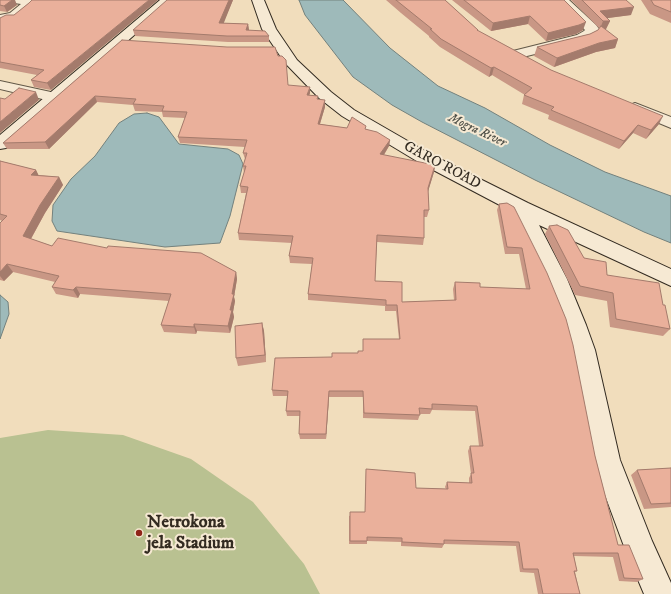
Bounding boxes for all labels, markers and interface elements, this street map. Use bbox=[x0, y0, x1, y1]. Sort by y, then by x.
water label: Mogra River bbox=[446, 111, 508, 151]
street label: GARO ROAD bbox=[400, 138, 484, 194]
place label: Netrokona jela Stadium bbox=[147, 512, 234, 554]
marker: Netrokona jela Stadium bbox=[134, 528, 144, 538]

